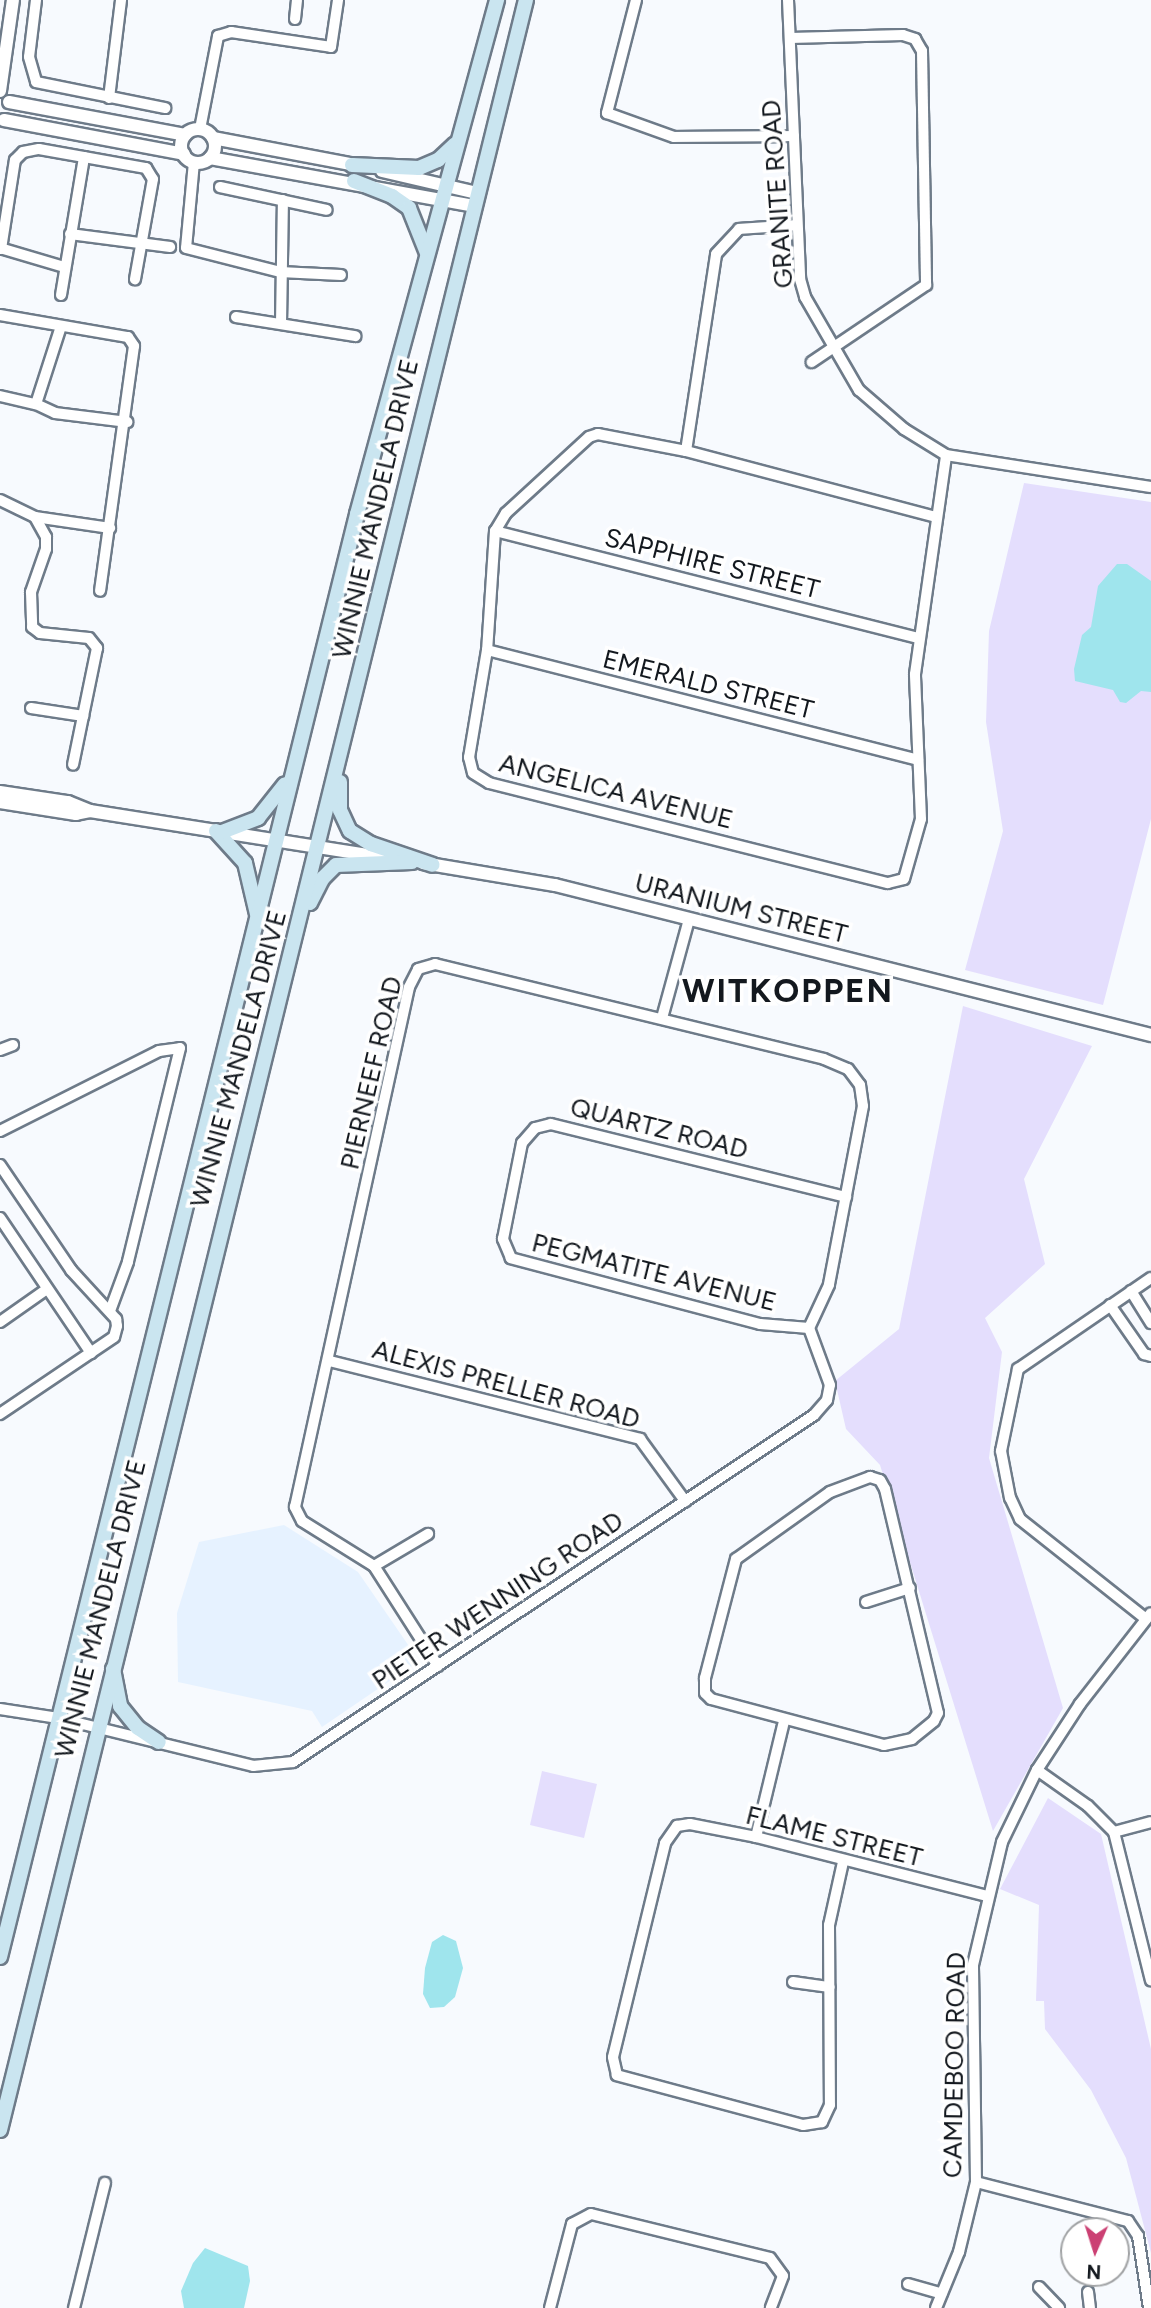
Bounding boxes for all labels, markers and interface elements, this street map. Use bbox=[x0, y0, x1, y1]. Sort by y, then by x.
street label: GRANITE ROAD bbox=[756, 99, 800, 289]
street label: WINNIE MANDELA DRIVE bbox=[326, 356, 426, 662]
street label: SAPPHIRE STREET bbox=[601, 522, 823, 606]
street label: EMERALD STREET bbox=[599, 644, 817, 726]
street label: ANGELICA AVENUE bbox=[496, 748, 736, 836]
street label: URANIUM STREET bbox=[631, 867, 851, 951]
street label: WINNIE MANDELA DRIVE bbox=[184, 907, 294, 1211]
district label: WITKOPPEN bbox=[683, 971, 893, 1011]
street label: PIERNEEF ROAD bbox=[335, 973, 409, 1173]
street label: QUARTZ ROAD bbox=[567, 1092, 751, 1166]
street label: PEGMATITE AVENUE bbox=[529, 1228, 779, 1318]
street label: ALEXIS PRELLER ROAD bbox=[369, 1334, 643, 1436]
street label: WINNIE MANDELA DRIVE bbox=[49, 1457, 153, 1761]
street label: PIETER WENNING ROAD bbox=[367, 1505, 629, 1697]
street label: FLAME STREET bbox=[743, 1800, 925, 1874]
street label: CAMDEBOO ROAD bbox=[937, 1952, 973, 2178]
north arrow bbox=[1060, 2217, 1130, 2287]
text: N bbox=[1086, 2260, 1102, 2283]

